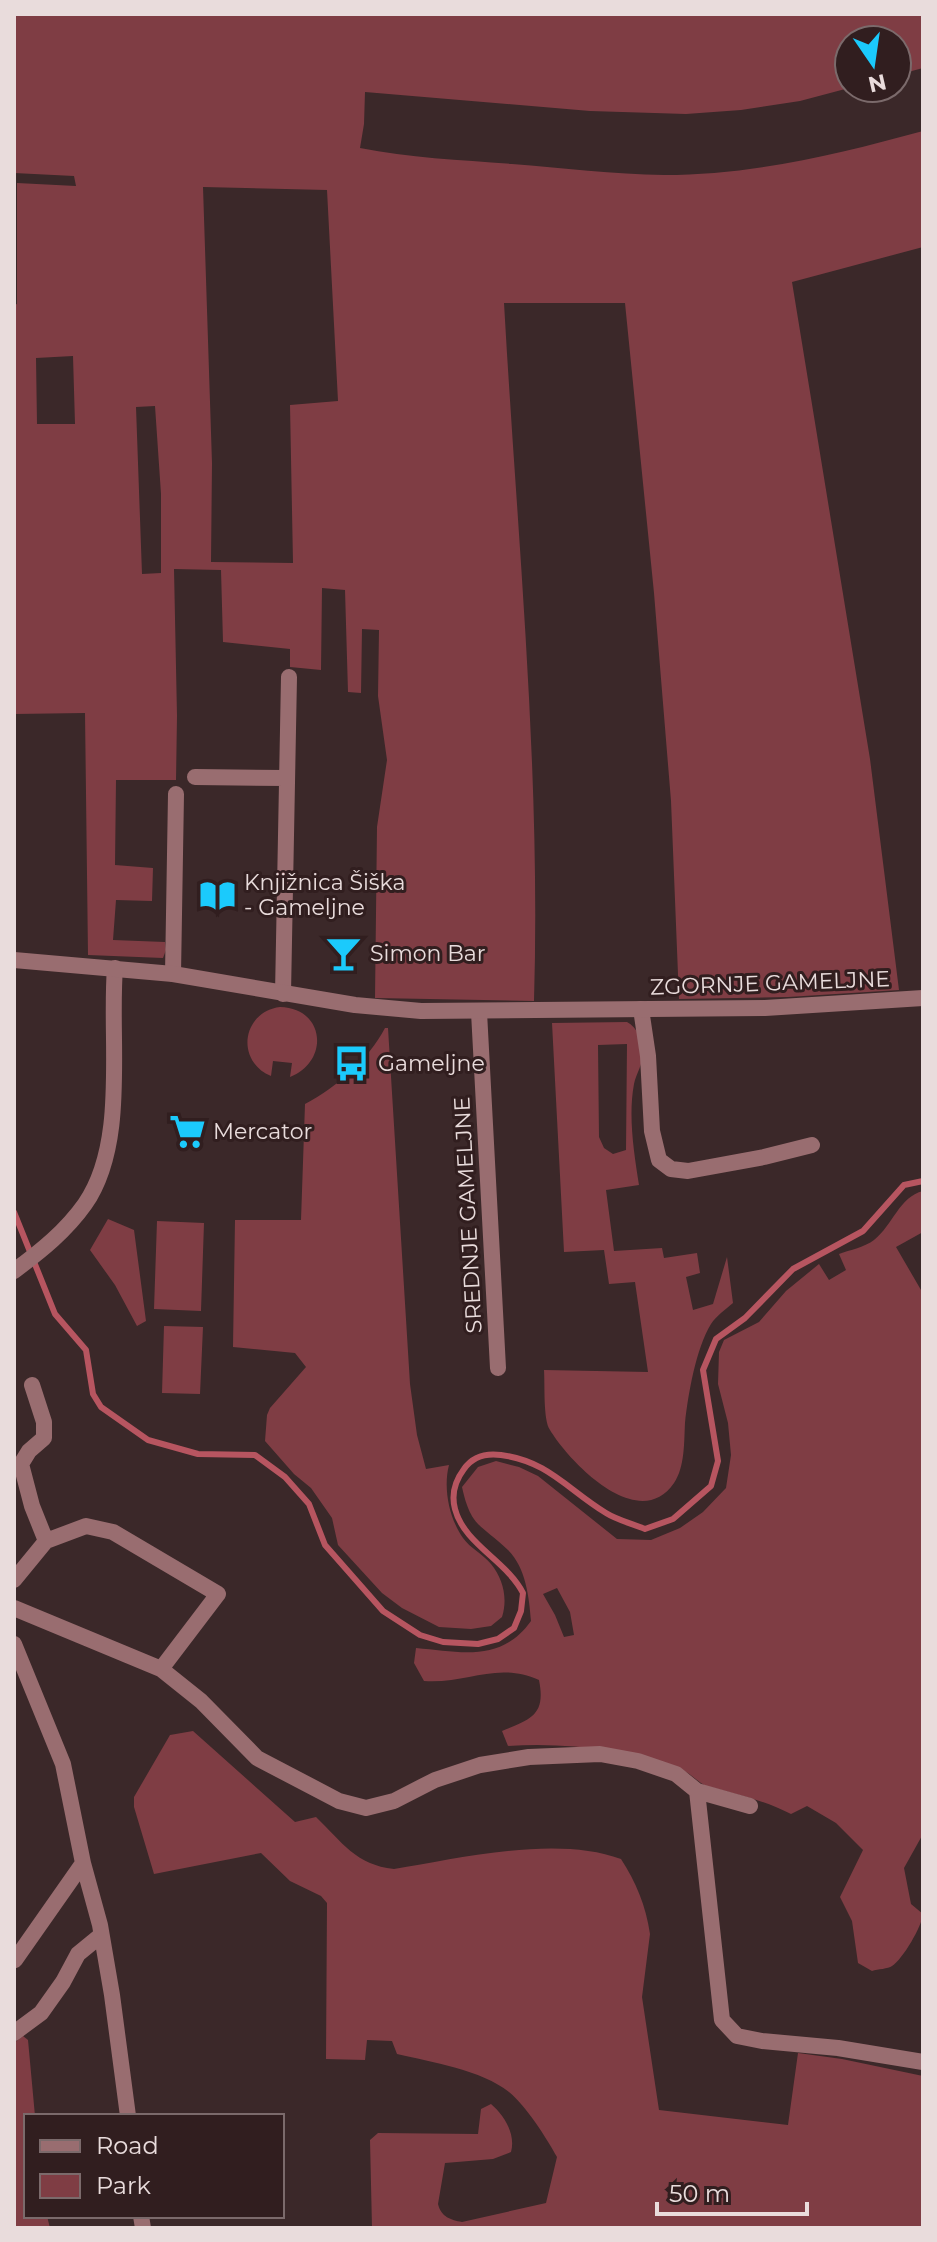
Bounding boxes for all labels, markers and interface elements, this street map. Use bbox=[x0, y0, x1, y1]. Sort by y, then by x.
north arrow bbox=[833, 24, 913, 104]
text: N bbox=[866, 68, 889, 98]
place label: Knjižnica Šiška - Gameljne bbox=[244, 869, 406, 921]
library icon: Knjižnica Šiška - Gameljne bbox=[199, 876, 237, 914]
bar icon: Simon Bar bbox=[325, 934, 363, 972]
place label: Simon Bar bbox=[370, 940, 486, 967]
street label: ZGORNJE GAMELJNE bbox=[650, 965, 890, 1001]
bus stop icon: Gameljne bbox=[333, 1044, 371, 1082]
place label: Gameljne bbox=[378, 1050, 485, 1077]
street label: SREDNJE GAMELJNE bbox=[448, 1096, 488, 1334]
supermarket icon: Mercator bbox=[168, 1112, 206, 1150]
place label: Mercator bbox=[213, 1118, 312, 1145]
legend bbox=[24, 2114, 284, 2218]
text: Road bbox=[96, 2131, 159, 2160]
scale bar bbox=[657, 2166, 807, 2216]
text: Park bbox=[96, 2171, 151, 2200]
text: 50 m bbox=[669, 2179, 730, 2208]

